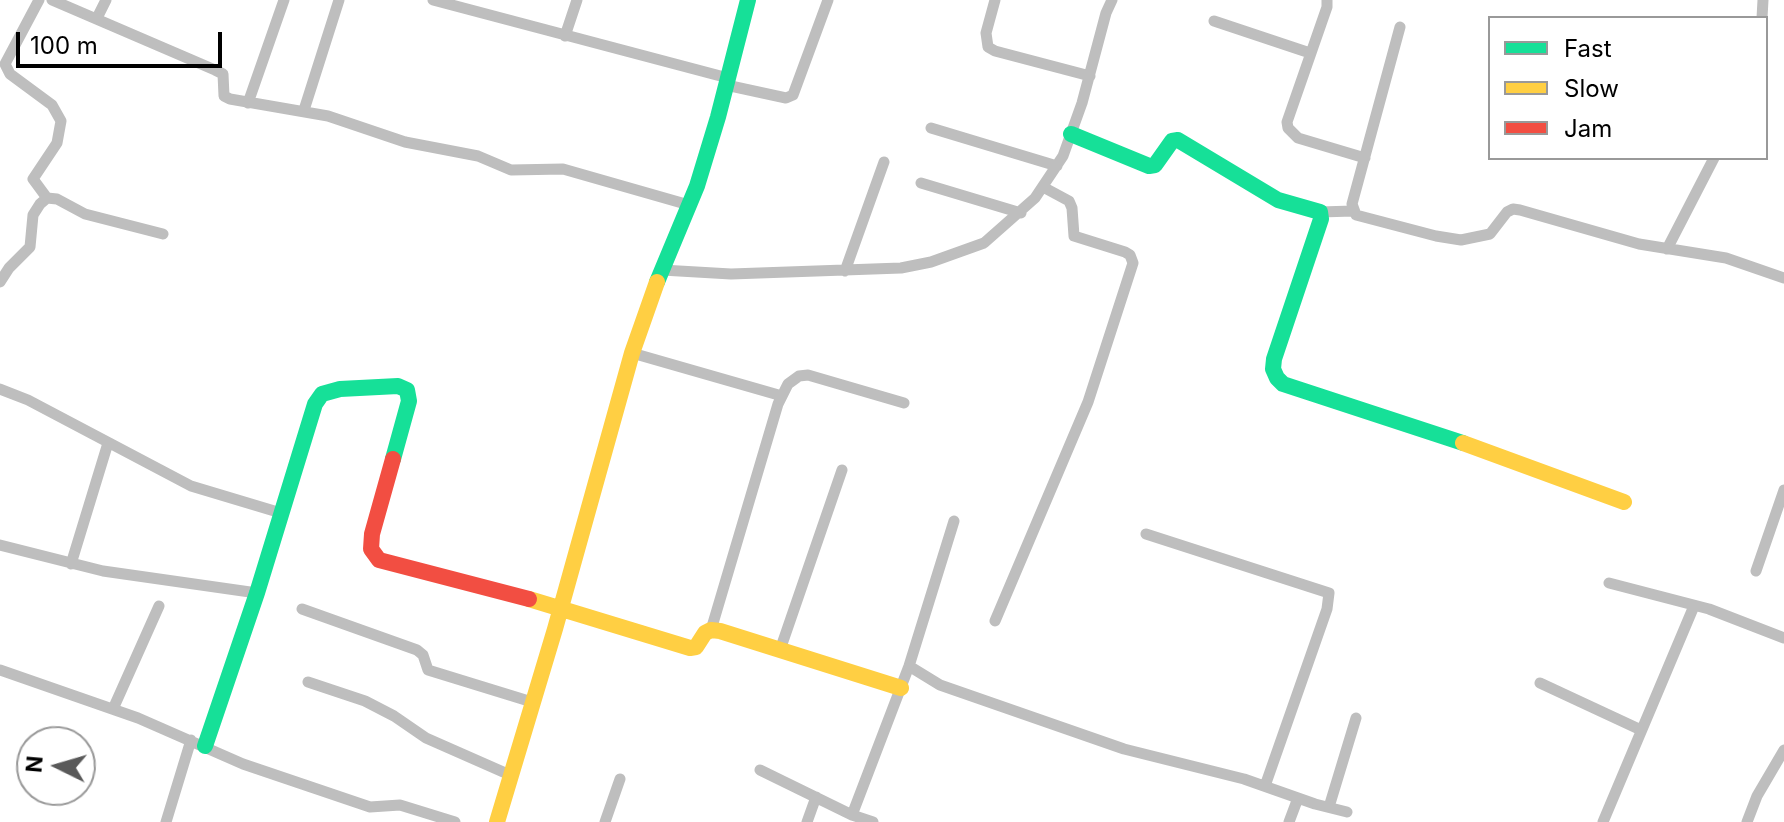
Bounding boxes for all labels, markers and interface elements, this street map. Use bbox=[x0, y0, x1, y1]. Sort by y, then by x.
scale bar bbox=[20, 16, 226, 66]
legend bbox=[1488, 16, 1768, 160]
text: 100 m bbox=[30, 31, 98, 60]
text: Fast bbox=[1564, 34, 1612, 63]
text: Slow bbox=[1564, 74, 1619, 103]
text: Jam bbox=[1564, 114, 1612, 143]
north arrow bbox=[16, 726, 96, 806]
text: N bbox=[20, 755, 48, 774]

